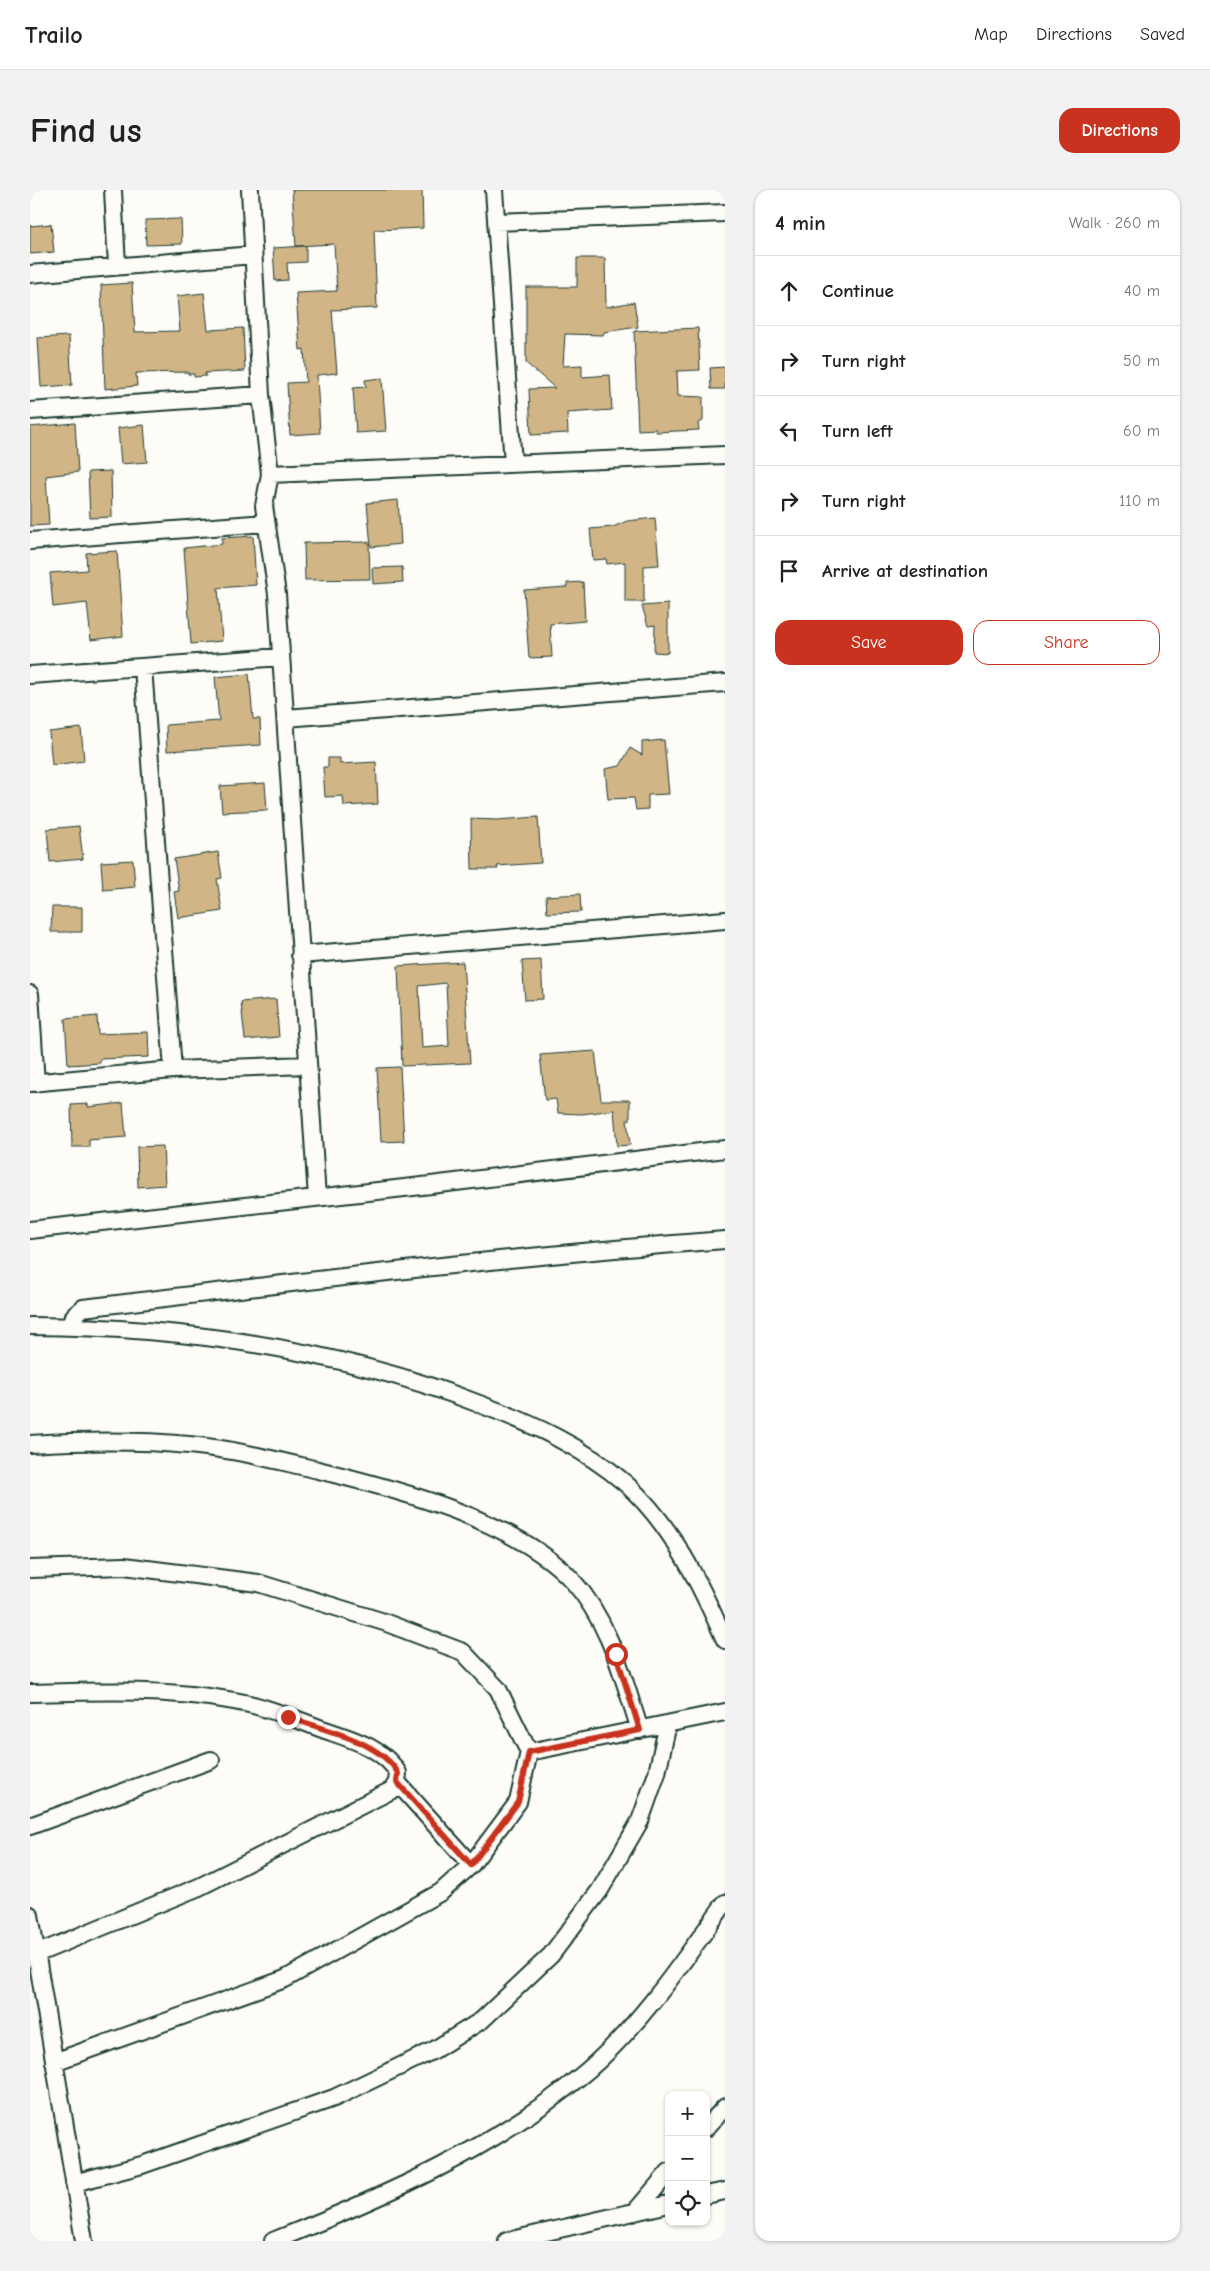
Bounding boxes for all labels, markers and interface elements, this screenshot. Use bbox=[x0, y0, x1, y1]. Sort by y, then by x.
text: Trailo bbox=[25, 21, 83, 49]
text: Map bbox=[974, 24, 1008, 45]
text: Directions bbox=[1036, 24, 1112, 45]
text: Saved bbox=[1140, 24, 1185, 45]
button: Directions bbox=[1059, 108, 1180, 153]
text: Find us bbox=[30, 110, 142, 151]
text: 4 min bbox=[775, 211, 826, 235]
text: Walk · 260 m bbox=[1069, 214, 1160, 232]
icon: ahead bbox=[775, 277, 803, 305]
text: Continue bbox=[822, 280, 894, 302]
text: 40 m bbox=[1124, 282, 1160, 300]
icon: right bbox=[775, 347, 803, 375]
text: Turn right bbox=[822, 350, 906, 372]
text: 50 m bbox=[1123, 352, 1160, 370]
icon: left bbox=[775, 417, 803, 445]
text: Turn left bbox=[822, 420, 893, 442]
text: 60 m bbox=[1123, 422, 1160, 440]
icon: right bbox=[775, 487, 803, 515]
text: Turn right bbox=[822, 490, 906, 512]
text: 110 m bbox=[1119, 492, 1160, 510]
icon: arrive bbox=[775, 557, 803, 585]
text: Arrive at destination bbox=[822, 560, 988, 582]
button: Save bbox=[775, 620, 963, 665]
button: Share bbox=[973, 620, 1160, 665]
route start bbox=[605, 1643, 628, 1666]
route end bbox=[277, 1706, 300, 1729]
map controls bbox=[665, 2091, 710, 2226]
button: + bbox=[665, 2091, 710, 2136]
button: − bbox=[665, 2136, 710, 2181]
button: locate bbox=[665, 2181, 710, 2226]

